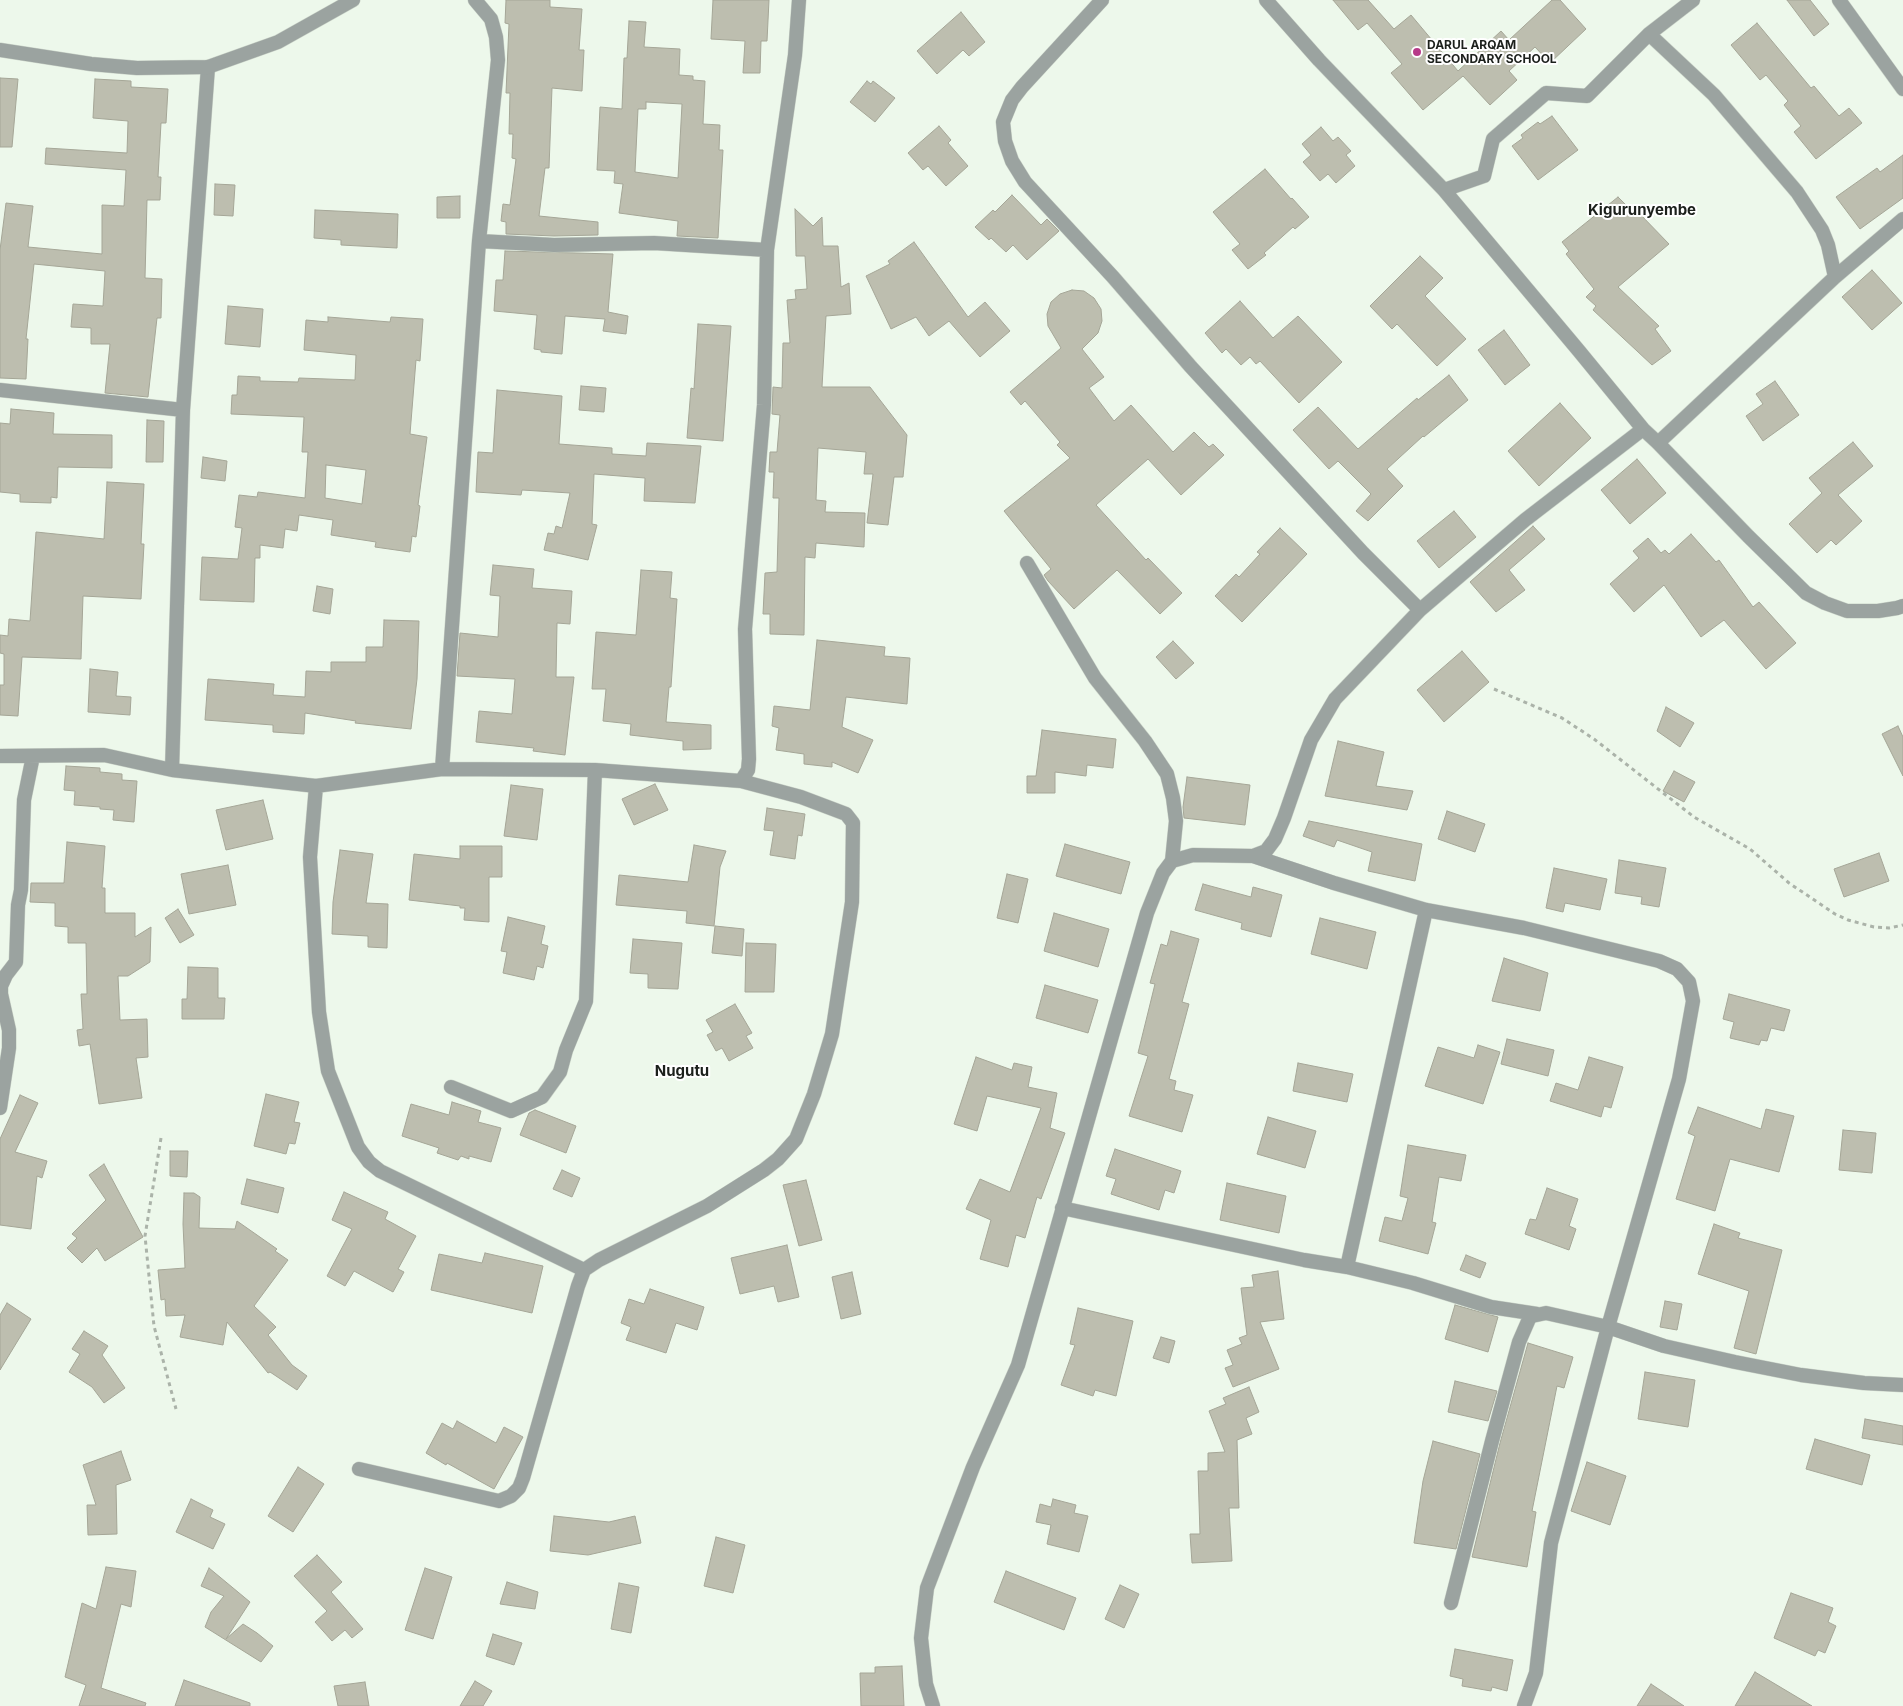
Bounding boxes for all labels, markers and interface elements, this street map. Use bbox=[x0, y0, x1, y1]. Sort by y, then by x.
place label: DARUL ARQAM SECONDARY SCHOOL bbox=[1427, 38, 1557, 66]
marker: DARUL ARQAM SECONDARY SCHOOL bbox=[1411, 46, 1423, 58]
district label: Kigurunyembe bbox=[1588, 201, 1696, 219]
district label: Nugutu bbox=[655, 1062, 709, 1080]

